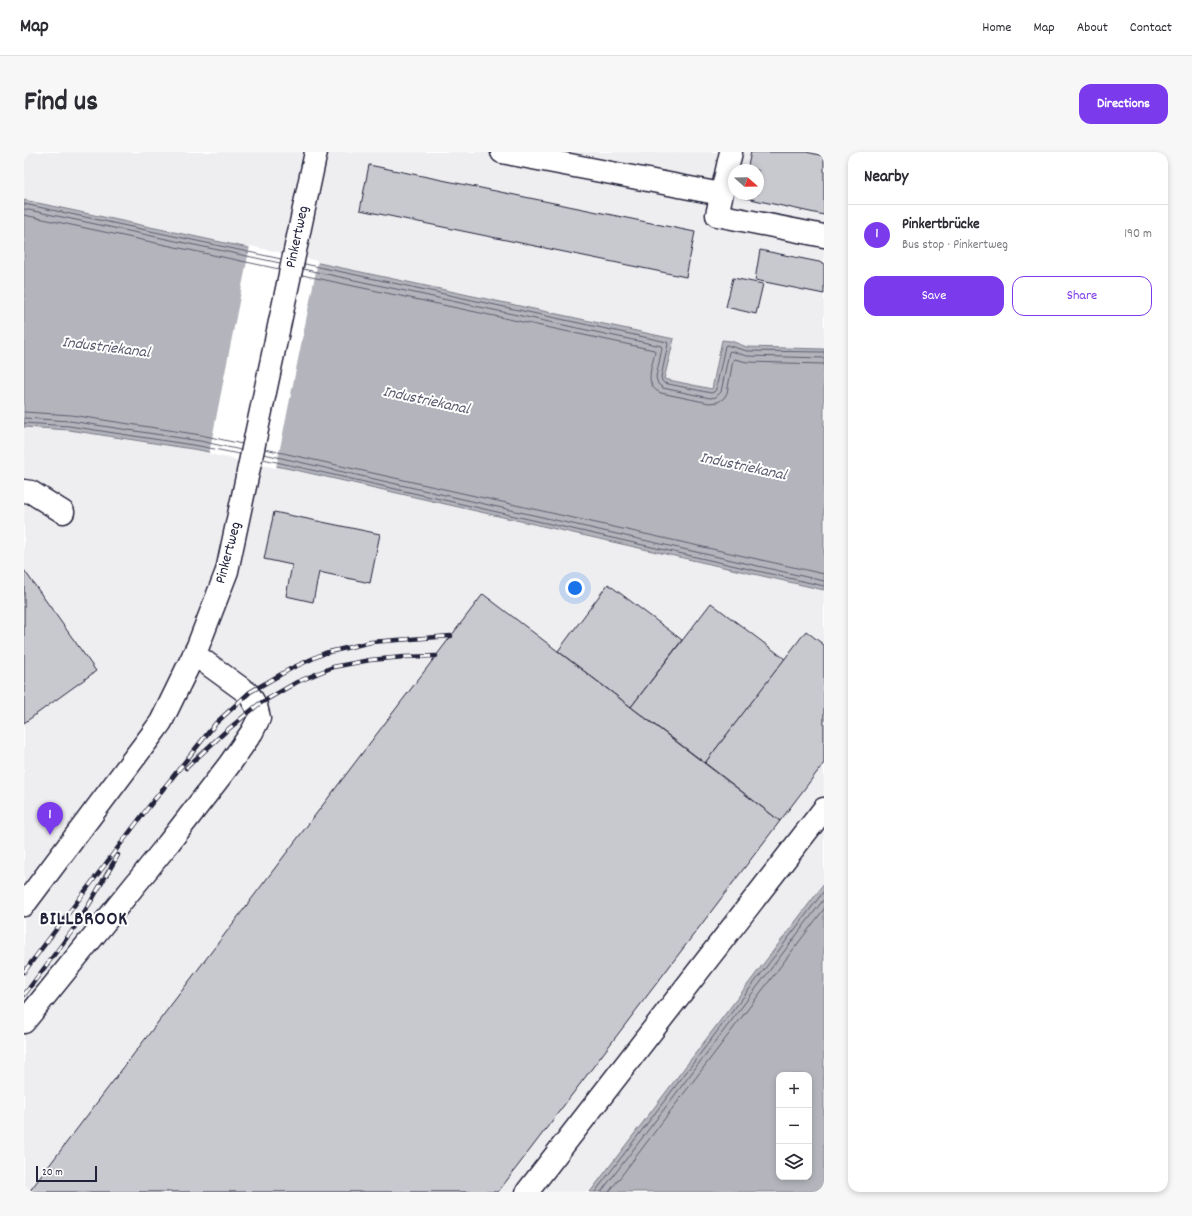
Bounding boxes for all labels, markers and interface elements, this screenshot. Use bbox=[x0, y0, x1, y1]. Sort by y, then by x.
text: Map bbox=[20, 14, 49, 41]
text: Home bbox=[982, 18, 1011, 38]
text: Map bbox=[1033, 18, 1055, 38]
text: About bbox=[1077, 18, 1108, 38]
text: Contact bbox=[1130, 18, 1172, 38]
text: Find us bbox=[24, 84, 98, 124]
button: Directions bbox=[1079, 84, 1168, 124]
north arrow bbox=[728, 164, 764, 200]
text: Nearby bbox=[864, 166, 908, 190]
street label: Pinkertweg bbox=[281, 204, 315, 270]
text: Pinkertbrücke bbox=[902, 214, 980, 236]
text: 1 bbox=[876, 225, 878, 244]
text: 190 m bbox=[1124, 225, 1152, 244]
text: Bus stop · Pinkertweg bbox=[902, 236, 1008, 255]
button: Save bbox=[864, 276, 1004, 316]
button: Share bbox=[1012, 276, 1152, 316]
water label: Industriekanal bbox=[61, 331, 152, 365]
water label: Industriekanal bbox=[381, 381, 473, 422]
water label: Industriekanal bbox=[698, 447, 790, 488]
street label: Pinkertweg bbox=[210, 520, 248, 586]
your location bbox=[565, 578, 585, 598]
pin: 1 bbox=[37, 802, 63, 835]
district label: BILLBROOK bbox=[40, 907, 128, 934]
map controls bbox=[776, 1072, 812, 1180]
button: + bbox=[776, 1072, 812, 1108]
button: − bbox=[776, 1108, 812, 1144]
button: layers bbox=[776, 1144, 812, 1180]
scale bar bbox=[36, 1164, 97, 1183]
text: 20 m bbox=[42, 1165, 63, 1181]

